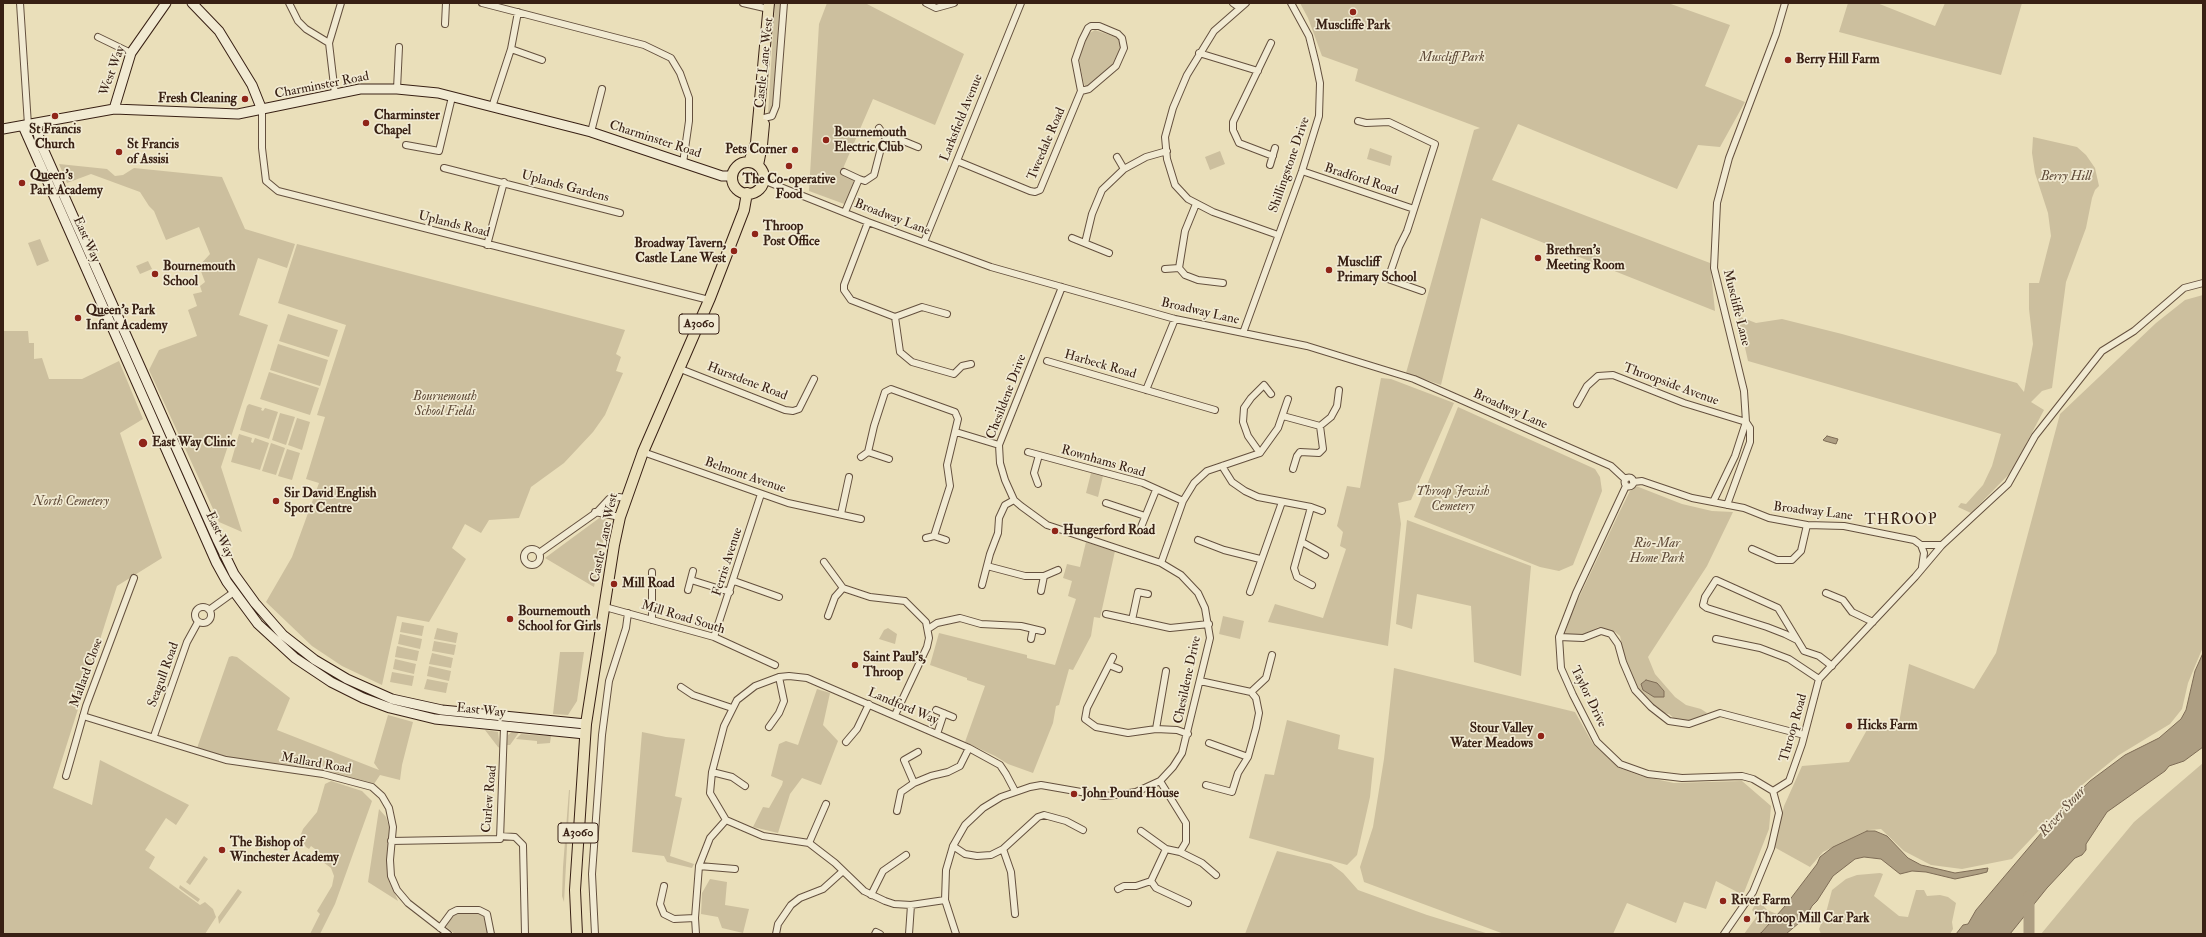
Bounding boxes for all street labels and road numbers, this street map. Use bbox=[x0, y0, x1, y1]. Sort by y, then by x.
street label: Castle Lane West bbox=[753, 17, 777, 109]
street label: West Way bbox=[97, 44, 129, 98]
street label: Charminster Road bbox=[274, 69, 370, 103]
street label: Larksfield Avenue bbox=[937, 72, 987, 164]
street label: Tweedale Road bbox=[1025, 105, 1069, 183]
street label: Shillingstone Drive bbox=[1266, 115, 1314, 215]
street label: Charminster Road bbox=[607, 118, 703, 162]
street label: Bradford Road bbox=[1322, 161, 1400, 199]
street label: Uplands Gardens bbox=[519, 168, 611, 206]
street label: Broadway Lane bbox=[852, 196, 932, 240]
street label: Uplands Road bbox=[417, 209, 491, 241]
street label: East Way bbox=[69, 214, 103, 266]
street label: Muscliffe Lane bbox=[1719, 268, 1753, 348]
street label: Broadway Lane bbox=[1159, 295, 1241, 329]
road number: A3060 bbox=[679, 314, 719, 334]
street label: Harbeck Road bbox=[1062, 347, 1138, 383]
street label: Chesildene Drive bbox=[984, 352, 1030, 442]
street label: Hurstdene Road bbox=[705, 360, 789, 404]
street label: Throopside Avenue bbox=[1621, 360, 1721, 410]
street label: Broadway Lane bbox=[1470, 387, 1550, 433]
street label: Rownhams Road bbox=[1059, 443, 1147, 481]
street label: Belmont Avenue bbox=[702, 455, 788, 497]
street label: Castle Lane West bbox=[588, 492, 622, 584]
street label: Broadway Lane bbox=[1772, 499, 1854, 525]
street label: East Way bbox=[202, 509, 236, 561]
street label: Ferris Avenue bbox=[710, 526, 746, 598]
street label: Mill Road South bbox=[639, 598, 727, 638]
street label: Chesildene Drive bbox=[1171, 635, 1205, 725]
street label: Mallard Close bbox=[67, 636, 107, 710]
street label: Seagull Road bbox=[145, 640, 183, 710]
street label: Taylor Drive bbox=[1567, 664, 1609, 730]
street label: Landford Way bbox=[865, 685, 941, 729]
street label: Throop Road bbox=[1777, 692, 1811, 764]
street label: East Way bbox=[456, 701, 506, 721]
street label: Mallard Road bbox=[280, 750, 352, 778]
street label: Curlew Road bbox=[479, 765, 501, 833]
road number: A3060 bbox=[558, 823, 598, 843]

